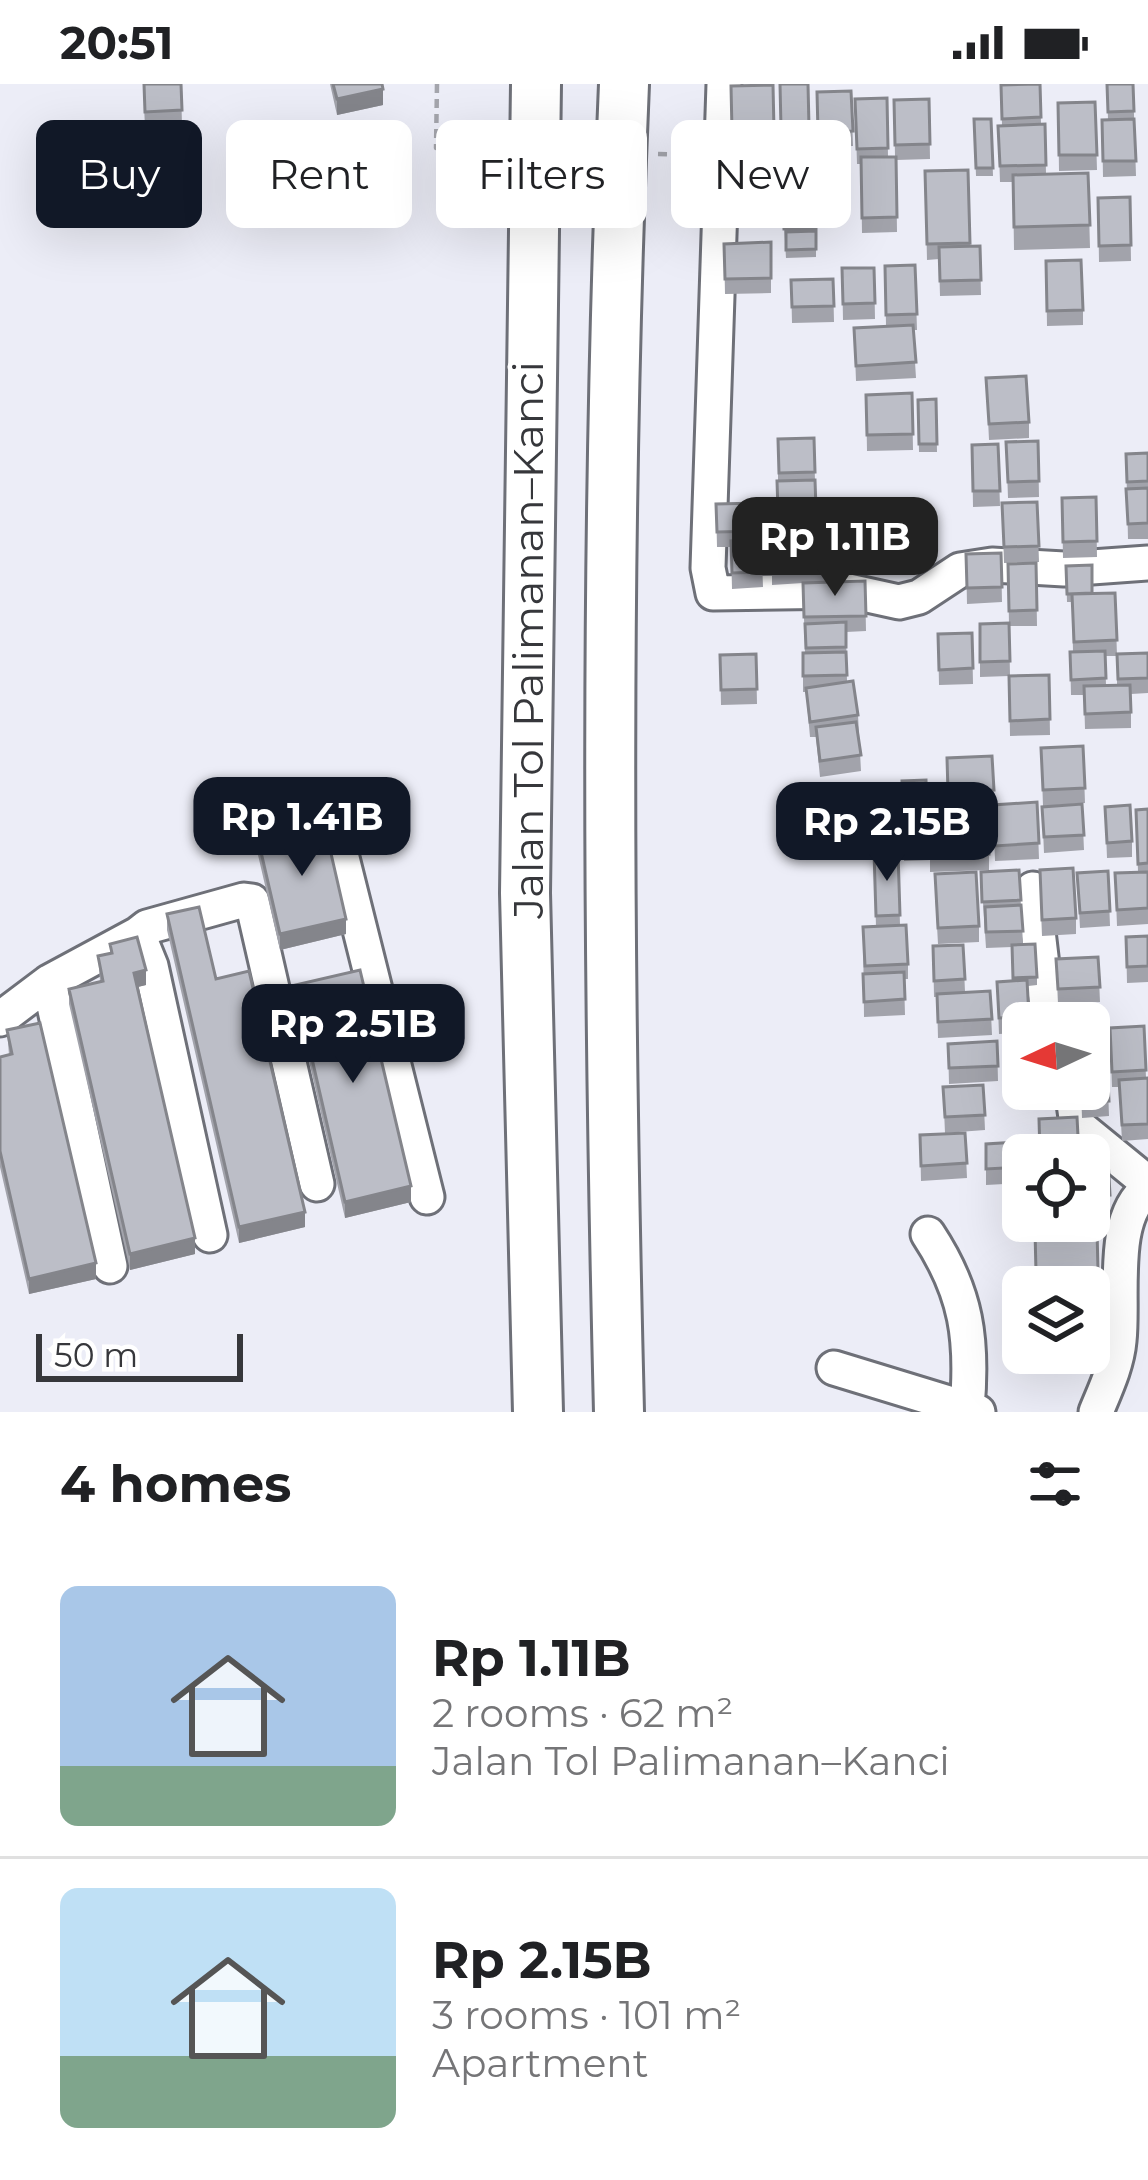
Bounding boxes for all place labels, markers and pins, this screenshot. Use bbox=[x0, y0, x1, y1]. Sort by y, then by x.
pin: Rp 1.11B bbox=[711, 497, 959, 599]
pin: Rp 1.41B bbox=[178, 777, 426, 879]
pin: Rp 2.15B bbox=[763, 782, 1011, 884]
pin: Rp 2.51B bbox=[229, 984, 477, 1086]

